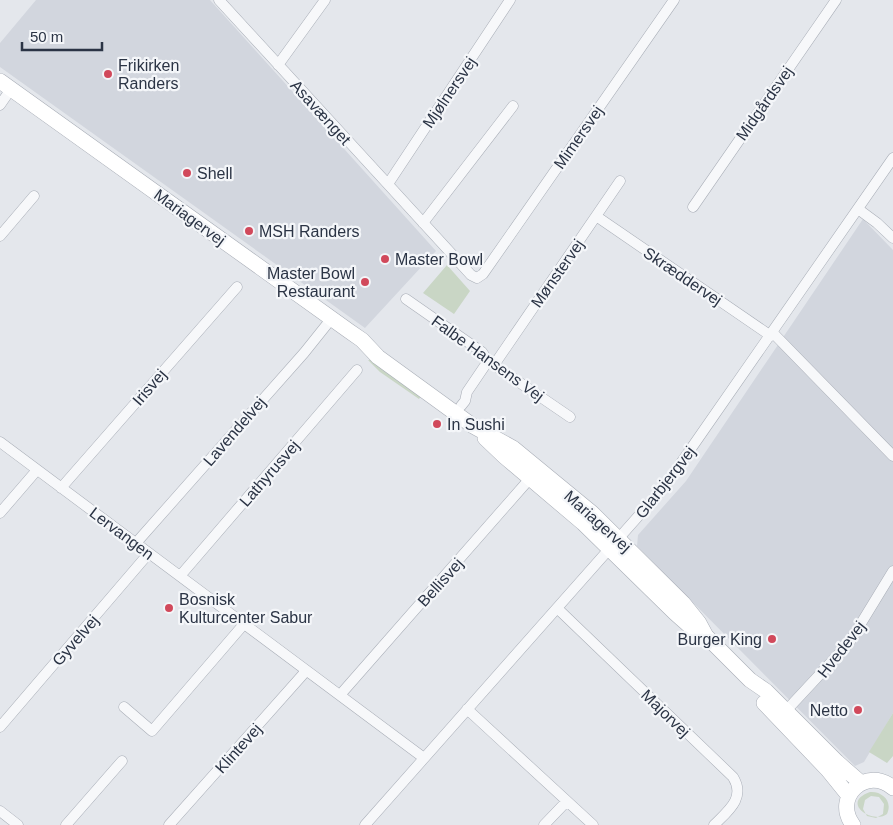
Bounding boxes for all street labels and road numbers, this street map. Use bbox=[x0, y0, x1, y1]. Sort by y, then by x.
street label: Mjølnersvej bbox=[419, 54, 479, 131]
street label: Midgårdsvej bbox=[733, 63, 796, 143]
street label: Asavænget bbox=[287, 77, 354, 149]
street label: Mimersvej bbox=[551, 103, 606, 172]
street label: Mariagervej bbox=[151, 186, 229, 249]
street label: Mønstervej bbox=[528, 236, 587, 311]
street label: Skræddervej bbox=[640, 244, 725, 309]
street label: Falbe Hansens Vej bbox=[428, 312, 547, 405]
street label: Irisvej bbox=[129, 366, 169, 409]
street label: Lavendelvej bbox=[200, 394, 269, 469]
street label: Lathyrusvej bbox=[236, 437, 303, 510]
street label: Glarbjergvej bbox=[632, 443, 699, 522]
street label: Mariagervej bbox=[561, 487, 634, 556]
street label: Lervangen bbox=[86, 504, 157, 563]
street label: Bellisvej bbox=[414, 555, 466, 610]
street label: Gyvelvej bbox=[49, 612, 102, 669]
street label: Hvedevej bbox=[814, 618, 869, 681]
street label: Majorvej bbox=[638, 686, 693, 740]
street label: Klintevej bbox=[212, 720, 265, 776]

